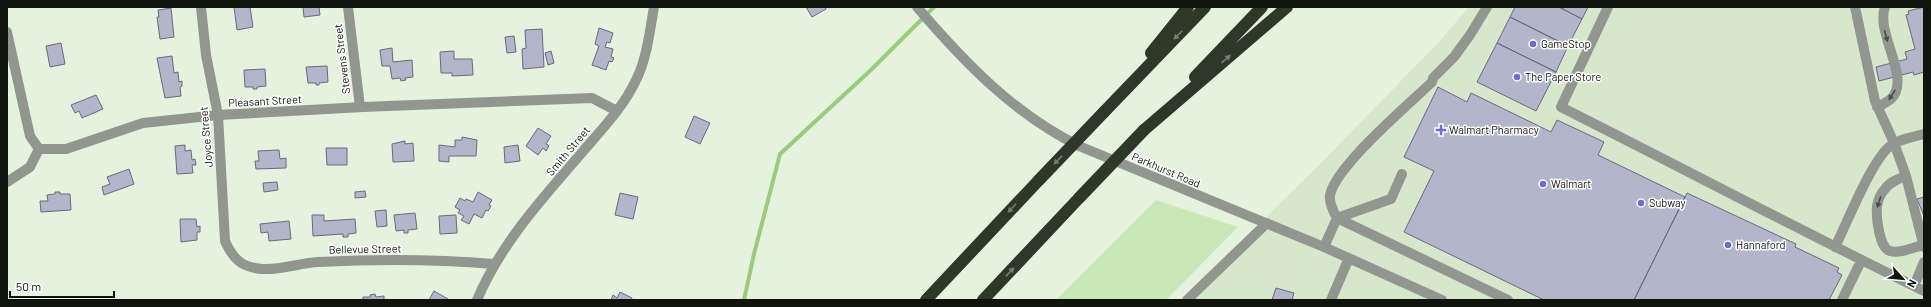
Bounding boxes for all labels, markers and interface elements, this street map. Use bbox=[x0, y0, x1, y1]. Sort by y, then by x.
street label: Stevens Street bbox=[331, 23, 352, 95]
one-way arrow bbox=[1173, 30, 1183, 40]
one-way arrow bbox=[1883, 31, 1889, 43]
place label: GameStop bbox=[1541, 37, 1591, 50]
marker: GameStop bbox=[1528, 39, 1538, 49]
one-way arrow bbox=[1221, 54, 1232, 63]
place label: The Paper Store bbox=[1525, 70, 1602, 83]
marker: The Paper Store bbox=[1512, 72, 1522, 82]
one-way arrow bbox=[1889, 89, 1896, 101]
street label: Pleasant Street bbox=[228, 92, 302, 109]
street label: Joyce Street bbox=[196, 106, 215, 168]
street label: Smith Street bbox=[543, 123, 592, 178]
place label: Walmart Pharmacy bbox=[1449, 123, 1539, 136]
marker: Walmart Pharmacy bbox=[1436, 125, 1446, 135]
street label: Parkhurst Road bbox=[1130, 149, 1202, 190]
one-way arrow bbox=[1053, 155, 1062, 165]
place label: Walmart bbox=[1551, 177, 1591, 190]
marker: Walmart bbox=[1538, 179, 1548, 189]
place label: Subway bbox=[1649, 196, 1686, 209]
one-way arrow bbox=[1876, 196, 1882, 208]
marker: Subway bbox=[1636, 198, 1646, 208]
one-way arrow bbox=[1007, 203, 1017, 213]
place label: Hannaford bbox=[1736, 238, 1786, 251]
marker: Hannaford bbox=[1723, 240, 1733, 250]
street label: Bellevue Street bbox=[329, 241, 401, 256]
north arrow bbox=[1883, 259, 1923, 299]
one-way arrow bbox=[1005, 267, 1014, 277]
scale bar bbox=[10, 273, 114, 299]
text: N bbox=[1905, 278, 1920, 290]
text: 50 m bbox=[16, 279, 41, 293]

